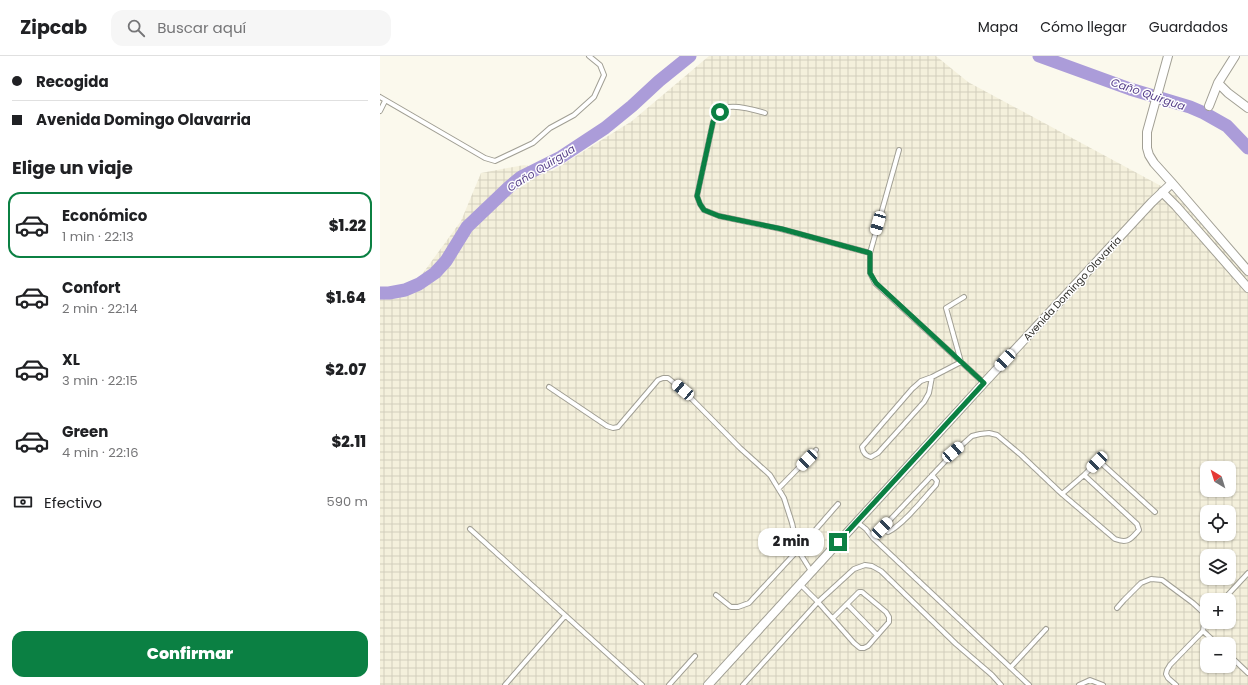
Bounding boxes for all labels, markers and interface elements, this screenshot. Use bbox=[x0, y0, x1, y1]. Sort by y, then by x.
search box bbox=[111, 10, 391, 46]
text: Zipcab bbox=[20, 14, 87, 41]
icon: search bbox=[125, 17, 147, 39]
text: Buscar aquí bbox=[157, 17, 246, 38]
text: Mapa bbox=[978, 17, 1018, 37]
text: Cómo llegar bbox=[1040, 17, 1127, 37]
text: Guardados bbox=[1149, 17, 1228, 37]
text: Recogida bbox=[36, 71, 109, 92]
water label: Caño Quirgua bbox=[1109, 74, 1188, 114]
route start bbox=[711, 103, 729, 121]
text: Avenida Domingo Olavarria bbox=[36, 109, 251, 130]
water label: Caño Quirgua bbox=[504, 140, 579, 195]
text: Elige un viaje bbox=[12, 155, 133, 180]
text: Económico bbox=[62, 205, 147, 226]
icon: car bbox=[14, 207, 50, 243]
car bbox=[869, 210, 887, 236]
text: $1.22 bbox=[329, 215, 366, 236]
text: 1 min · 22:13 bbox=[62, 227, 134, 246]
street label: Avenida Domingo Olavarria bbox=[1020, 233, 1125, 344]
text: Confort bbox=[62, 277, 121, 298]
icon: car bbox=[14, 279, 50, 315]
text: $1.64 bbox=[326, 287, 366, 308]
text: 2 min · 22:14 bbox=[62, 299, 138, 318]
car bbox=[992, 347, 1018, 373]
text: XL bbox=[62, 349, 80, 370]
icon: car bbox=[14, 351, 50, 387]
text: $2.07 bbox=[325, 359, 366, 380]
text: 3 min · 22:15 bbox=[62, 371, 138, 390]
car bbox=[670, 378, 696, 402]
text: Green bbox=[62, 421, 108, 442]
icon: car bbox=[14, 423, 50, 459]
text: $2.11 bbox=[331, 431, 366, 452]
car bbox=[940, 440, 966, 464]
text: 4 min · 22:16 bbox=[62, 443, 138, 462]
car bbox=[794, 447, 820, 473]
car bbox=[1084, 449, 1110, 475]
north arrow bbox=[1200, 461, 1236, 497]
map controls bbox=[1200, 461, 1236, 673]
icon: cash bbox=[12, 491, 34, 513]
text: Efectivo bbox=[44, 492, 102, 513]
text: 590 m bbox=[327, 492, 368, 511]
button: locate bbox=[1200, 505, 1236, 541]
car bbox=[869, 515, 895, 541]
callout: 2 min bbox=[758, 528, 824, 556]
text: 2 min bbox=[773, 532, 809, 551]
route end bbox=[829, 533, 847, 551]
button: layers bbox=[1200, 549, 1236, 585]
button: + bbox=[1200, 593, 1236, 629]
button: Confirmar bbox=[12, 631, 368, 677]
button: − bbox=[1200, 637, 1236, 673]

